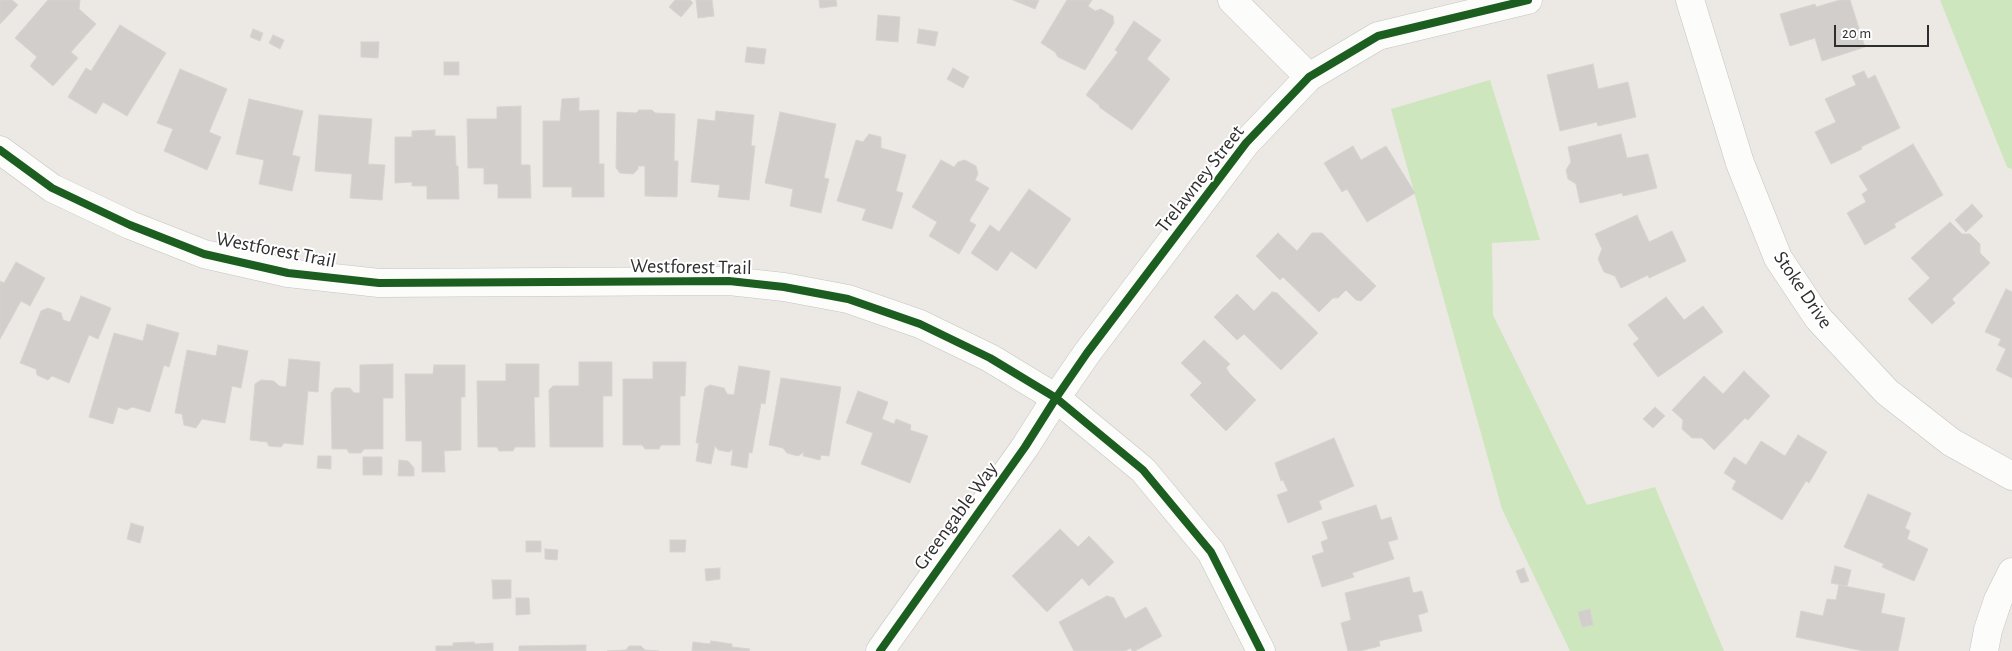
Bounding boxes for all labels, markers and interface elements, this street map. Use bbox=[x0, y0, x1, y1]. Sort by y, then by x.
scale bar bbox=[1837, 15, 1932, 47]
text: 20 m bbox=[1842, 26, 1871, 41]
street label: Trelawney Street bbox=[1151, 120, 1249, 238]
street label: Westforest Trail bbox=[214, 227, 338, 273]
street label: Stoke Drive bbox=[1768, 247, 1838, 333]
street label: Westforest Trail bbox=[630, 254, 752, 280]
street label: Greengable Way bbox=[909, 457, 1003, 575]

